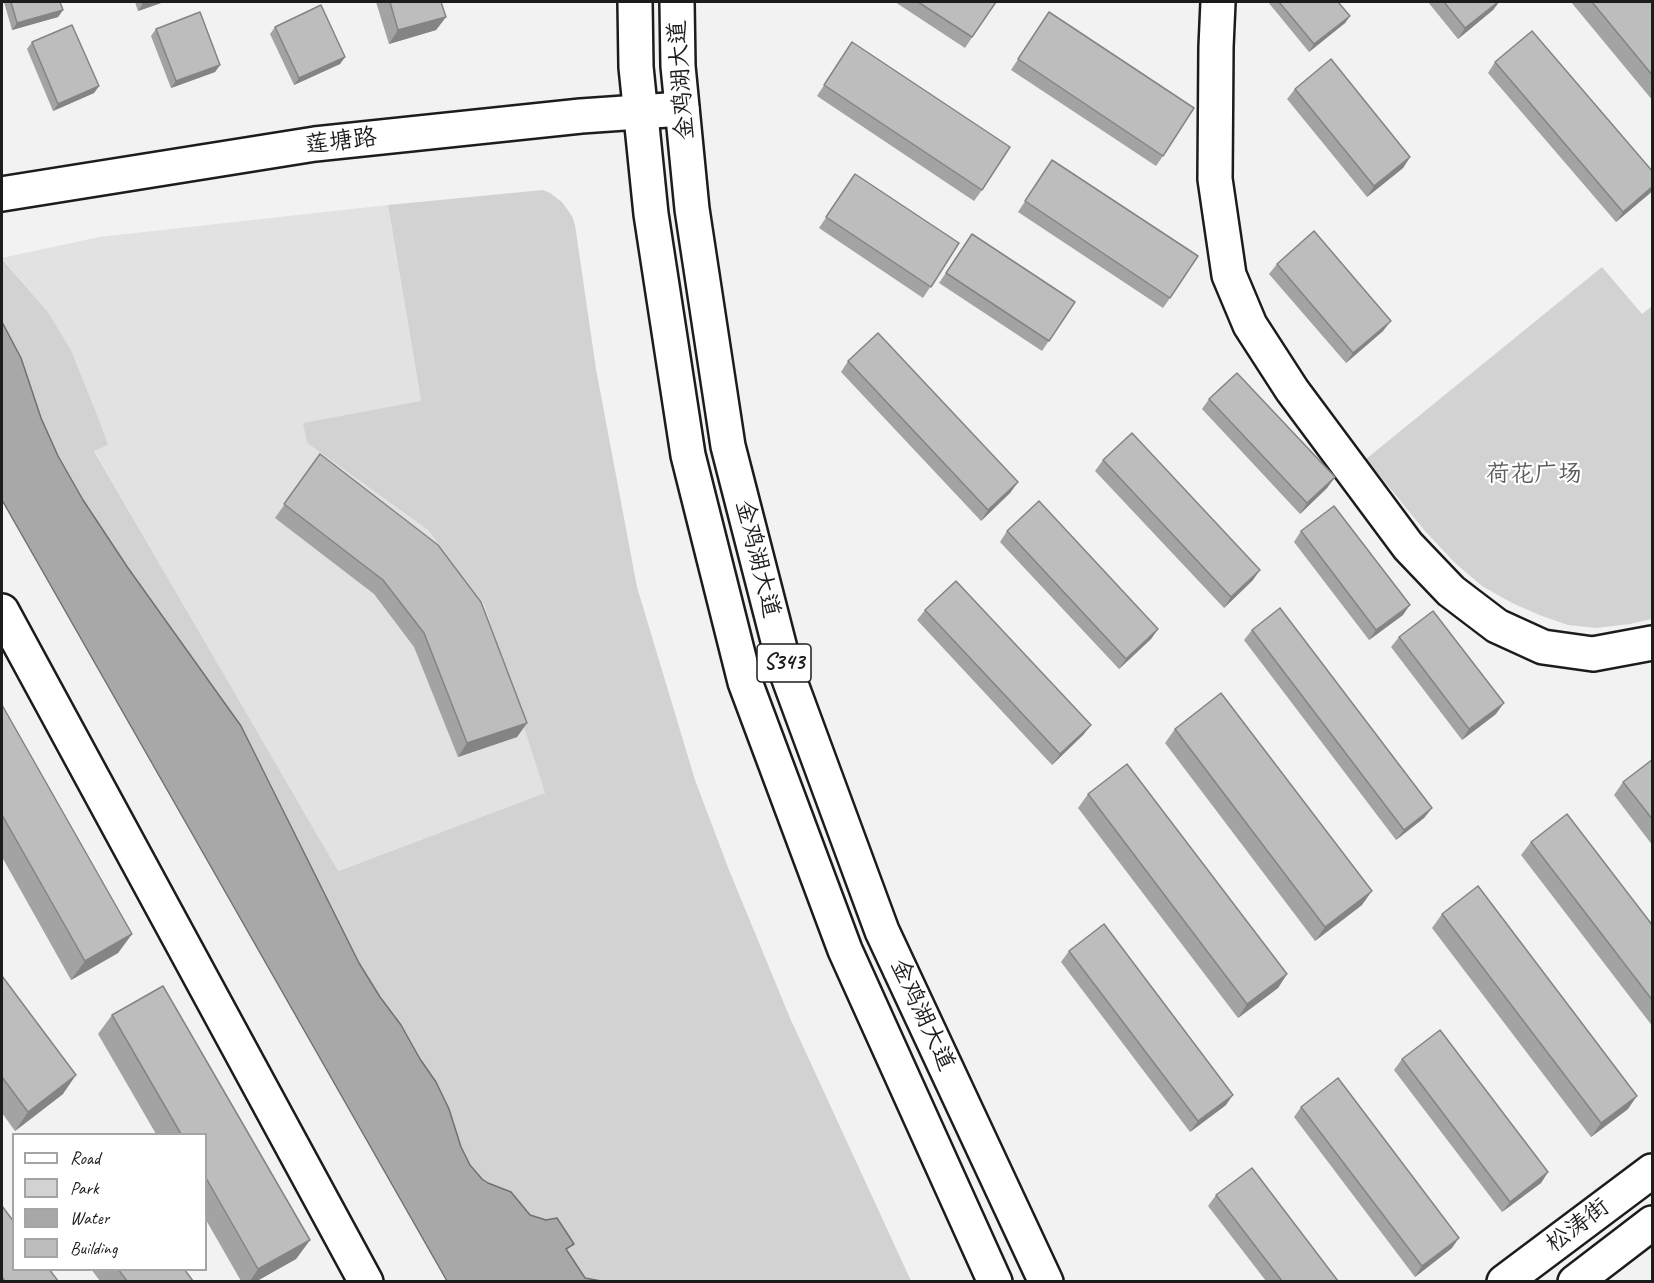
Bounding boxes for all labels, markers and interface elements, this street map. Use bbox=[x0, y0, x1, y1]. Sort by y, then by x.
street label: 金鸡湖大道 bbox=[663, 19, 701, 141]
street label: 莲塘路 bbox=[304, 123, 378, 161]
park label: 荷花广场 bbox=[1486, 461, 1582, 489]
street label: 金鸡湖大道 bbox=[729, 497, 785, 621]
road number: S343 bbox=[757, 644, 811, 682]
street label: 金鸡湖大道 bbox=[884, 955, 960, 1075]
legend bbox=[12, 1133, 207, 1271]
text: Road bbox=[70, 1147, 100, 1169]
text: Park bbox=[70, 1177, 99, 1199]
street label: 松涛街 bbox=[1541, 1193, 1615, 1259]
text: Water bbox=[70, 1207, 109, 1229]
text: Building bbox=[70, 1237, 117, 1259]

